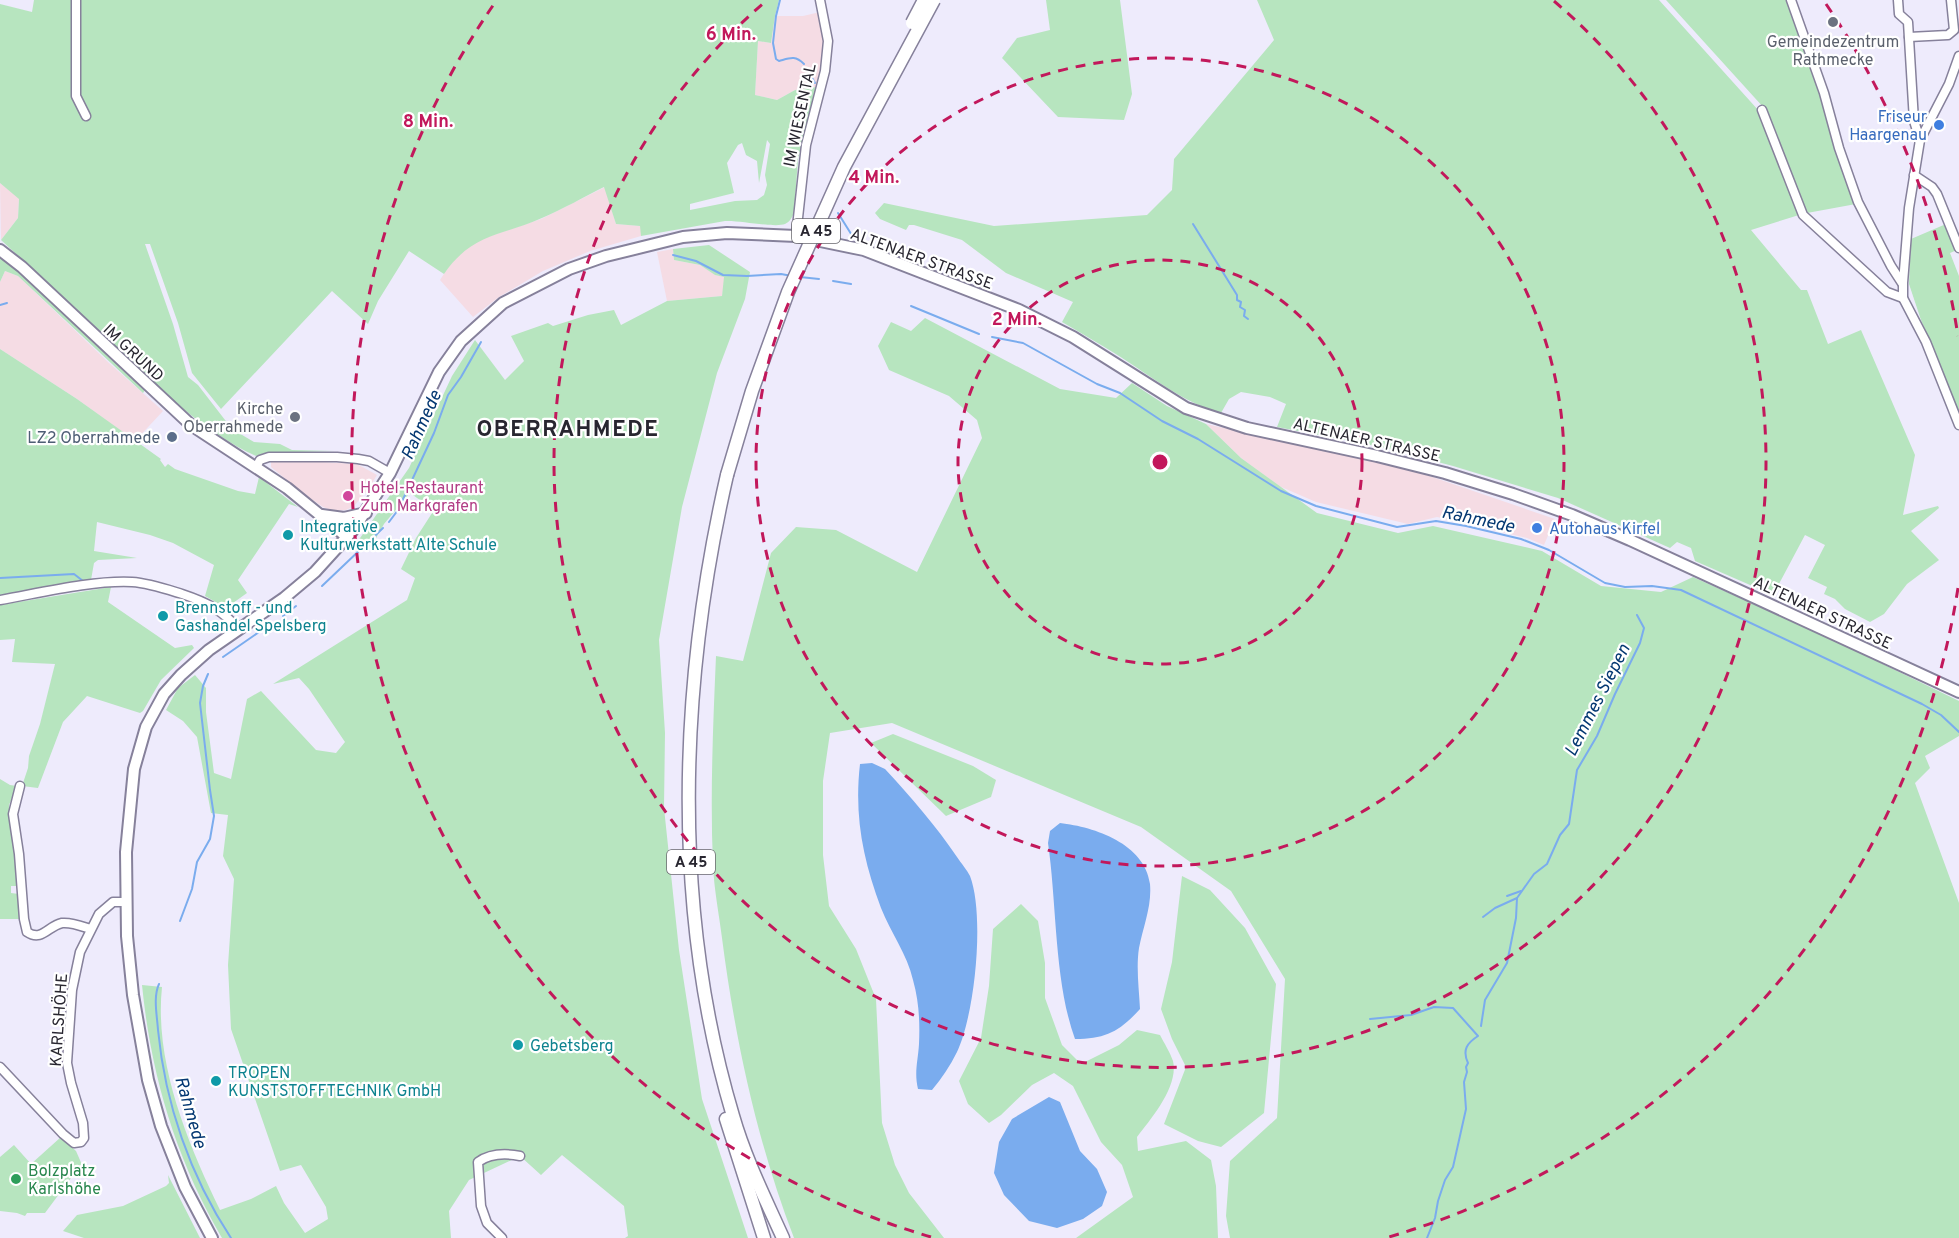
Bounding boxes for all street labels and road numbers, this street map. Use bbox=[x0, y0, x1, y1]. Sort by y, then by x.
street label: IM WIESENTAL bbox=[780, 62, 822, 169]
road number: A 45 bbox=[792, 219, 840, 243]
street label: ALTENAER STRASSE bbox=[847, 225, 995, 295]
street label: IM GRUND bbox=[98, 320, 167, 387]
street label: ALTENAER STRASSE bbox=[1291, 414, 1442, 468]
street label: ALTENAER STRASSE bbox=[1750, 573, 1895, 655]
road number: A 45 bbox=[667, 850, 715, 874]
street label: KARLSHÖHE bbox=[45, 973, 73, 1068]

